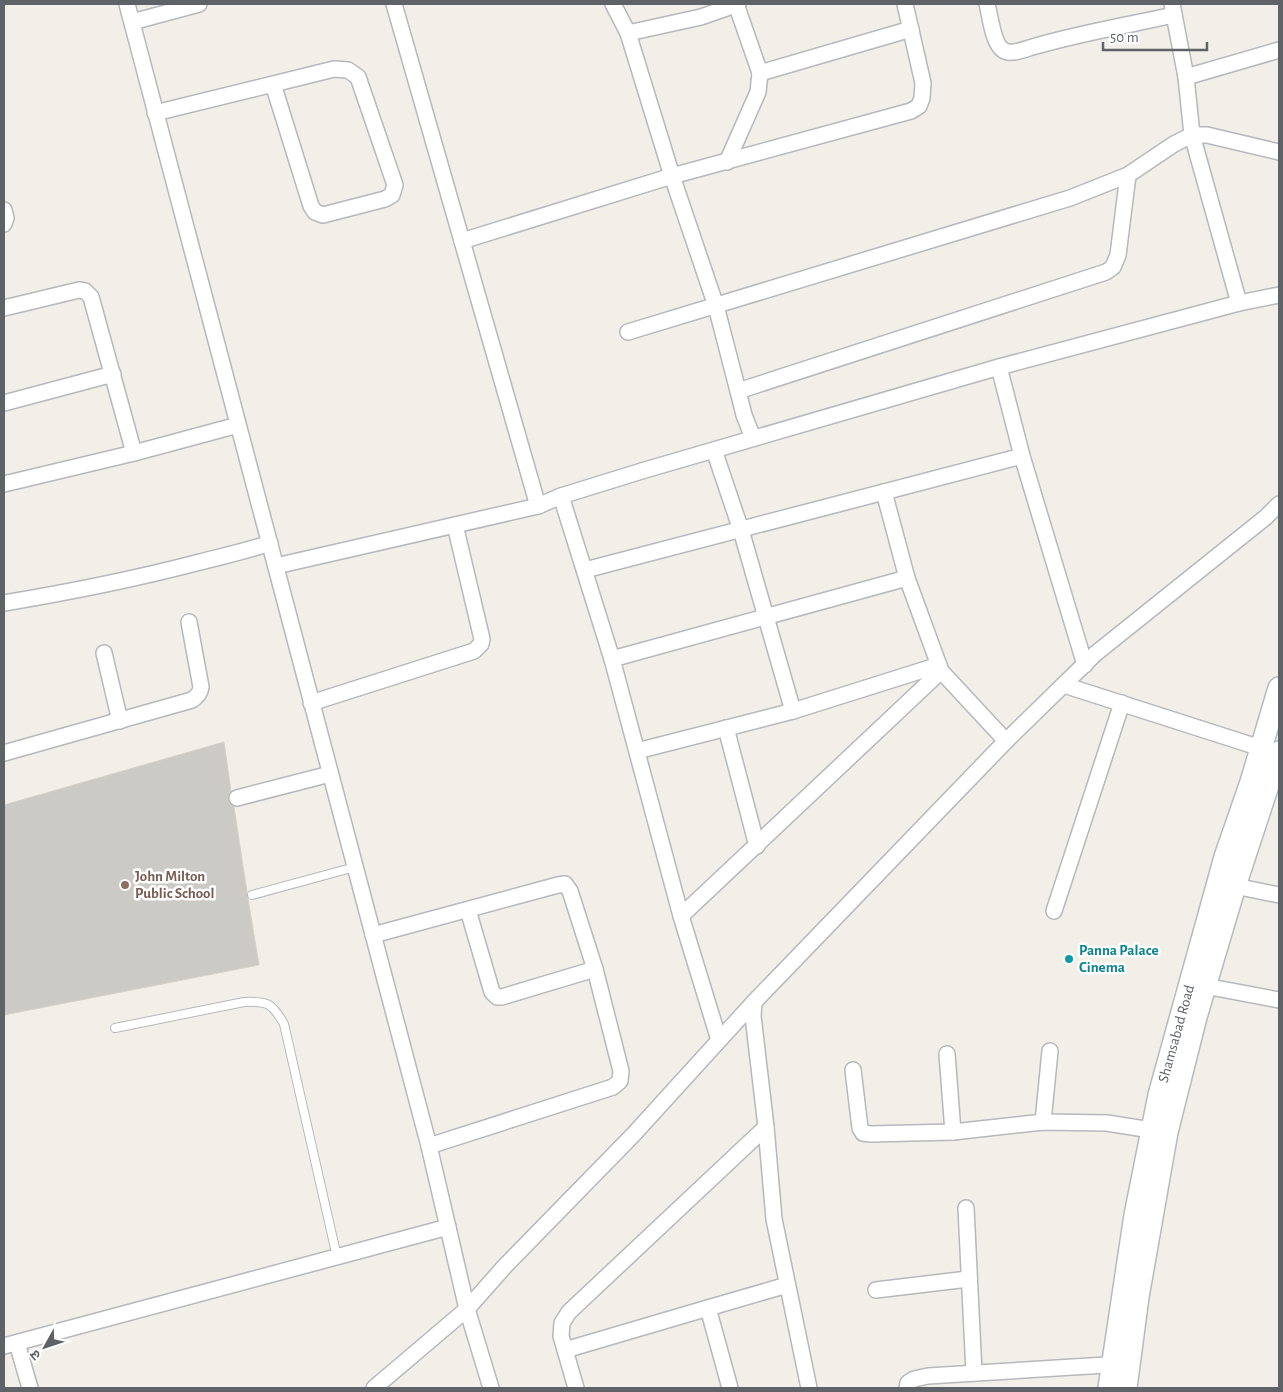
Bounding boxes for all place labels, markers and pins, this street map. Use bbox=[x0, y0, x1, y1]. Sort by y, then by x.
place label: John Milton Public School bbox=[135, 869, 214, 901]
marker: John Milton Public School bbox=[119, 879, 131, 891]
place label: Panna Palace Cinema bbox=[1079, 943, 1159, 975]
marker: Panna Palace Cinema bbox=[1063, 953, 1075, 965]

